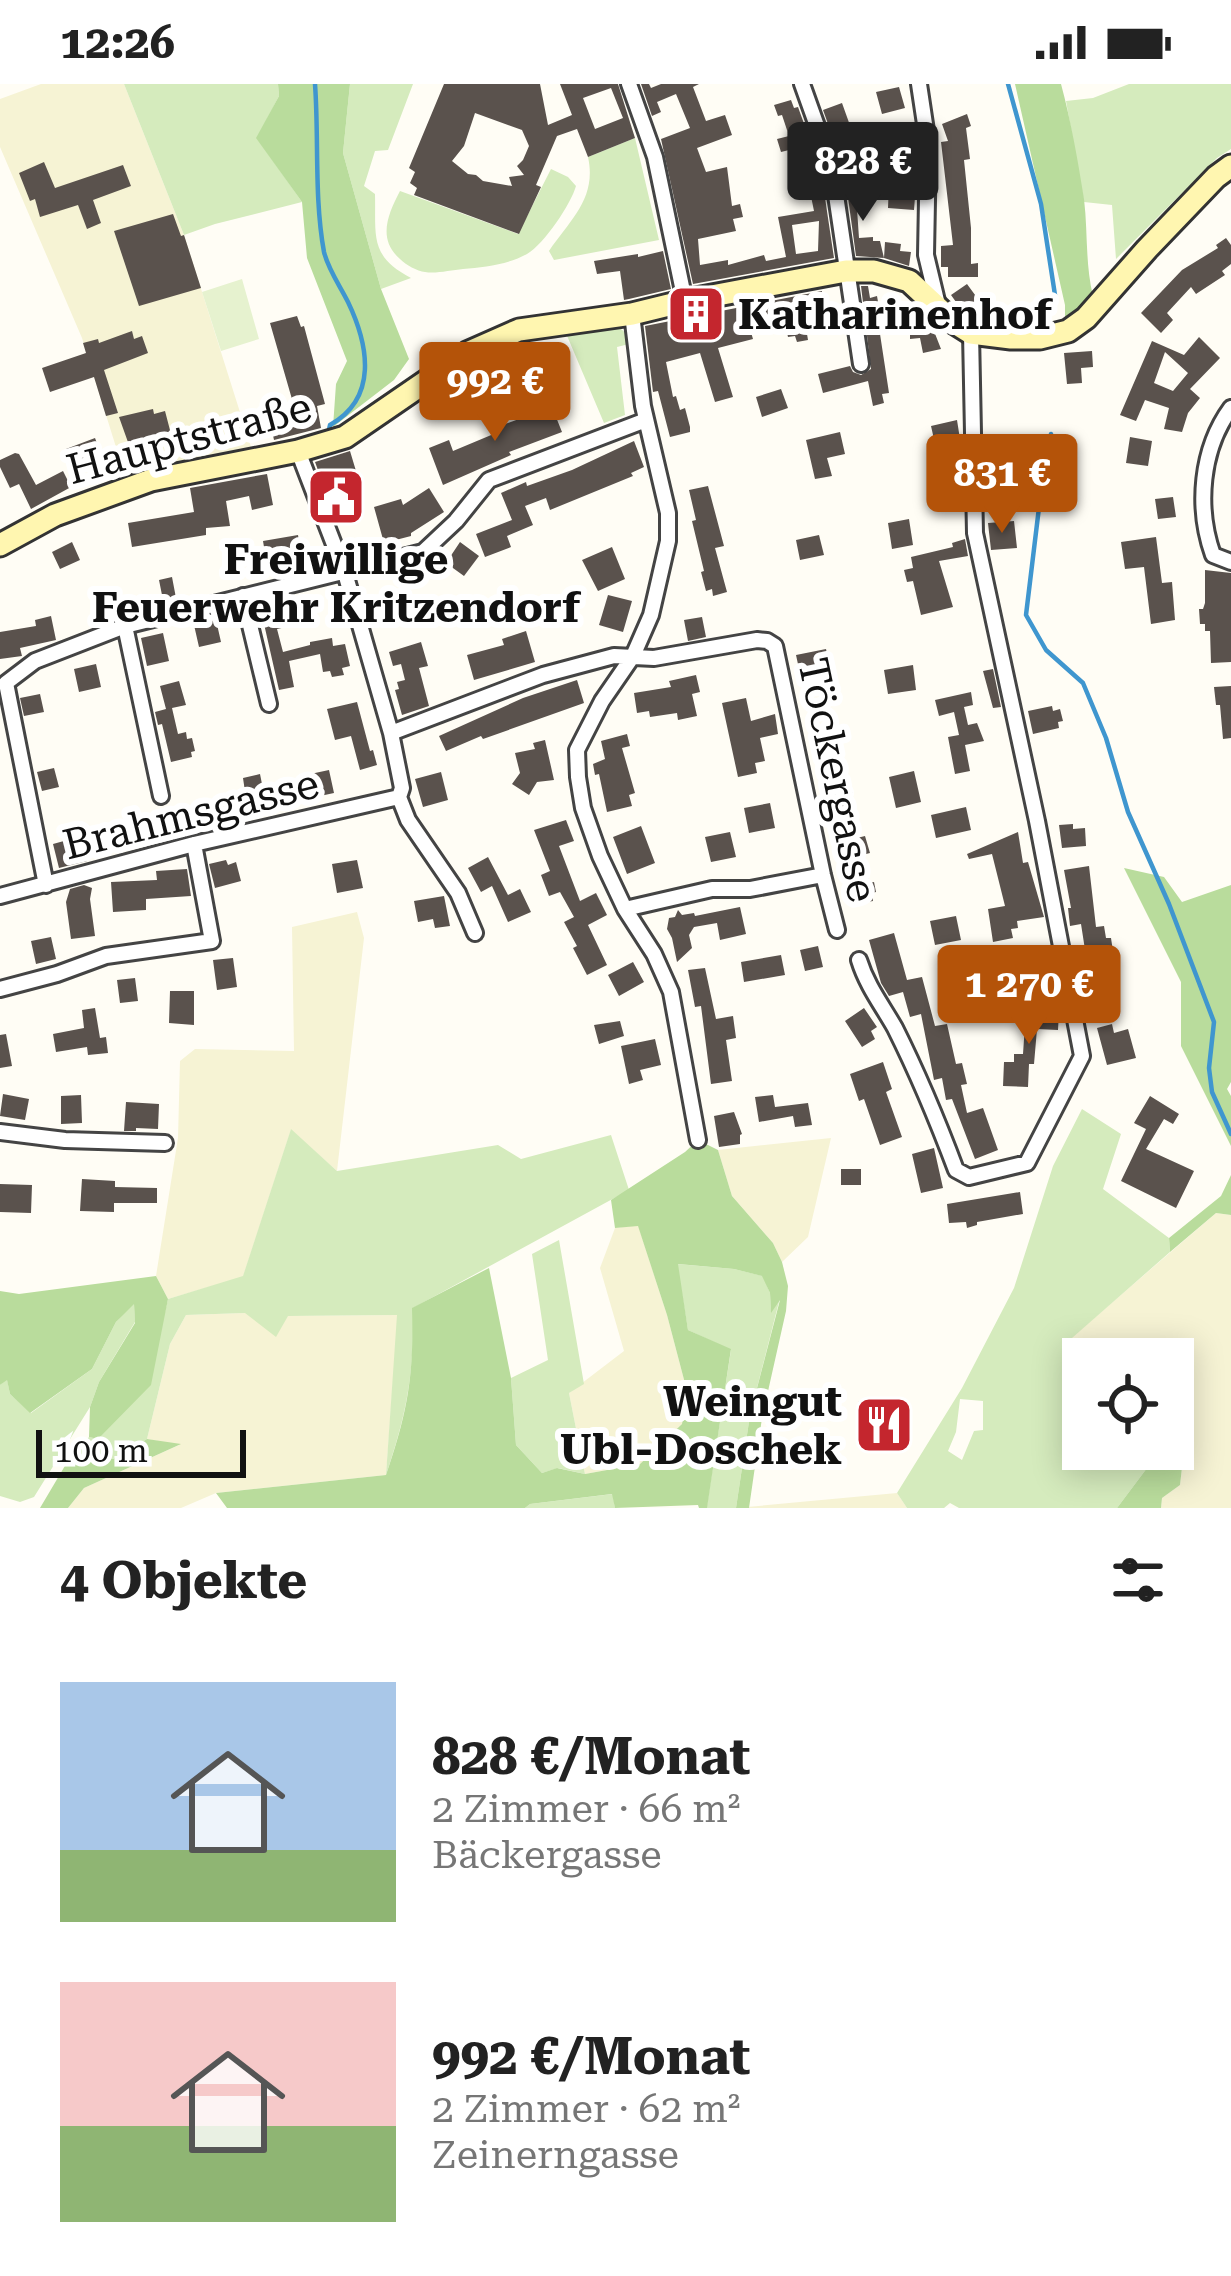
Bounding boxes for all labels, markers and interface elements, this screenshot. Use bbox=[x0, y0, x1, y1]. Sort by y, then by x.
text: 12:26 bbox=[60, 16, 175, 69]
pin: 828 € bbox=[779, 122, 947, 224]
text: 828 € bbox=[814, 138, 912, 184]
building icon: Katharinenhof bbox=[665, 283, 727, 345]
place label: Katharinenhof bbox=[738, 290, 1053, 339]
pin: 992 € bbox=[411, 342, 579, 444]
text: 992 € bbox=[446, 358, 544, 404]
street label: Hauptstraße bbox=[61, 382, 317, 494]
pin: 831 € bbox=[918, 434, 1086, 536]
text: 831 € bbox=[953, 450, 1051, 496]
public building icon: Freiwillige Feuerwehr Kritzendorf bbox=[305, 466, 367, 528]
place label: Freiwillige Feuerwehr Kritzendorf bbox=[92, 535, 581, 632]
street label: Töckergasse bbox=[788, 654, 888, 906]
street label: Brahmsgasse bbox=[58, 759, 324, 869]
pin: 1 270 € bbox=[918, 945, 1140, 1047]
text: 1 270 € bbox=[965, 961, 1093, 1007]
map controls bbox=[1062, 1338, 1194, 1470]
button: locate bbox=[1062, 1338, 1194, 1470]
place label: Weingut Ubl-Doschek bbox=[560, 1377, 842, 1474]
restaurant icon: Weingut Ubl-Doschek bbox=[853, 1394, 915, 1456]
scale bar bbox=[36, 1424, 246, 1477]
text: 100 m bbox=[54, 1431, 148, 1470]
icon: filters bbox=[1105, 1547, 1171, 1613]
text: 4 Objekte bbox=[60, 1551, 307, 1610]
text: 828 €/Monat bbox=[432, 1727, 750, 1786]
icon: home bbox=[156, 1730, 300, 1874]
text: 2 Zimmer · 66 m² bbox=[432, 1786, 740, 1832]
text: Bäckergasse bbox=[432, 1832, 662, 1878]
text: 992 €/Monat bbox=[432, 2027, 750, 2086]
icon: home bbox=[156, 2030, 300, 2174]
text: 2 Zimmer · 62 m² bbox=[432, 2086, 740, 2132]
text: Zeinerngasse bbox=[432, 2132, 679, 2178]

